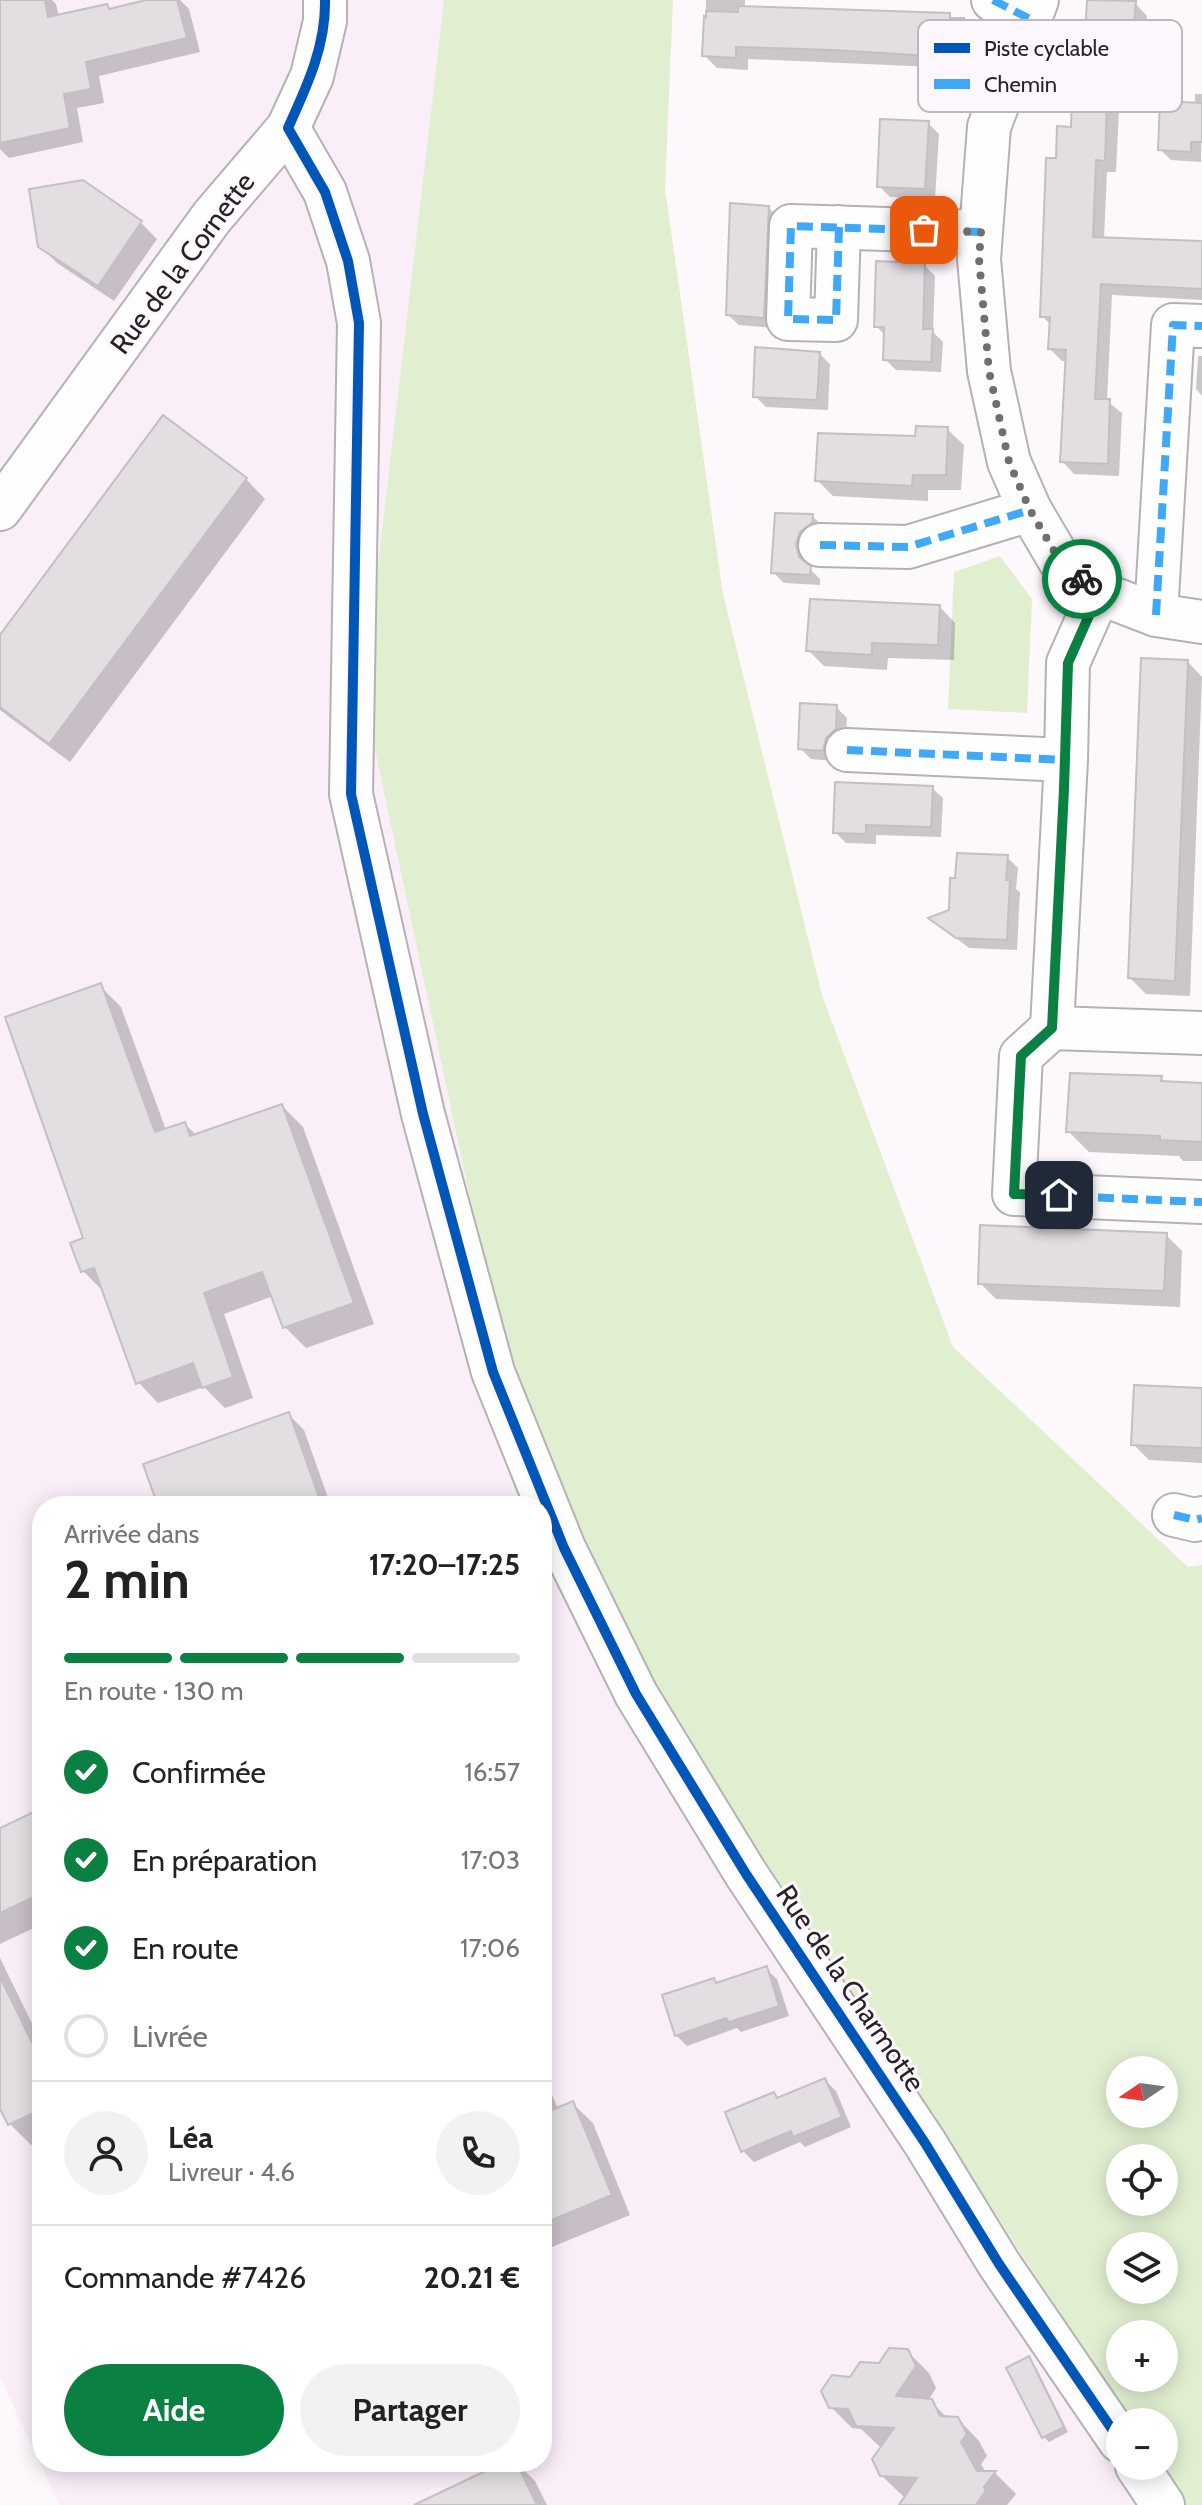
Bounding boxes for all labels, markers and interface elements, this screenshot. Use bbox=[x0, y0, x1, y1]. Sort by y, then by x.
legend bbox=[918, 20, 1182, 112]
text: Piste cyclable bbox=[984, 35, 1109, 62]
text: Chemin bbox=[984, 71, 1057, 98]
street label: Rue de la Cornette bbox=[103, 165, 261, 361]
pin bbox=[890, 196, 958, 264]
icon: bag bbox=[902, 208, 946, 252]
courier bbox=[1042, 539, 1122, 619]
icon: bike bbox=[1060, 557, 1104, 601]
pin bbox=[1025, 1161, 1093, 1229]
icon: home bbox=[1037, 1173, 1081, 1217]
text: Arrivée dans bbox=[64, 1518, 199, 1550]
text: 17:20–17:25 bbox=[369, 1546, 520, 1583]
text: 2 min bbox=[64, 1548, 190, 1611]
text: En route · 130 m bbox=[64, 1675, 244, 1707]
icon: check bbox=[64, 1750, 108, 1794]
text: Confirmée bbox=[132, 1754, 266, 1791]
text: 16:57 bbox=[464, 1756, 520, 1788]
icon: check bbox=[64, 1838, 108, 1882]
text: En préparation bbox=[132, 1842, 317, 1879]
text: 17:03 bbox=[461, 1844, 520, 1876]
street label: Rue de la Charmotte bbox=[769, 1878, 933, 2098]
icon: check bbox=[64, 1926, 108, 1970]
text: En route bbox=[132, 1930, 239, 1967]
text: 17:06 bbox=[460, 1932, 520, 1964]
text: Livrée bbox=[132, 2018, 208, 2055]
north arrow bbox=[1106, 2056, 1178, 2128]
map controls bbox=[1106, 2056, 1178, 2480]
button: person bbox=[64, 2111, 148, 2195]
button: phone bbox=[436, 2111, 520, 2195]
text: Léa bbox=[168, 2119, 213, 2156]
button: locate bbox=[1106, 2144, 1178, 2216]
text: Livreur · 4.6 bbox=[168, 2156, 295, 2188]
button: layers bbox=[1106, 2232, 1178, 2304]
text: Commande #7426 bbox=[64, 2259, 306, 2296]
text: 20.21 € bbox=[424, 2259, 520, 2296]
button: + bbox=[1106, 2320, 1178, 2392]
button: Aide bbox=[64, 2364, 284, 2456]
button: Partager bbox=[300, 2364, 520, 2456]
button: − bbox=[1106, 2408, 1178, 2480]

